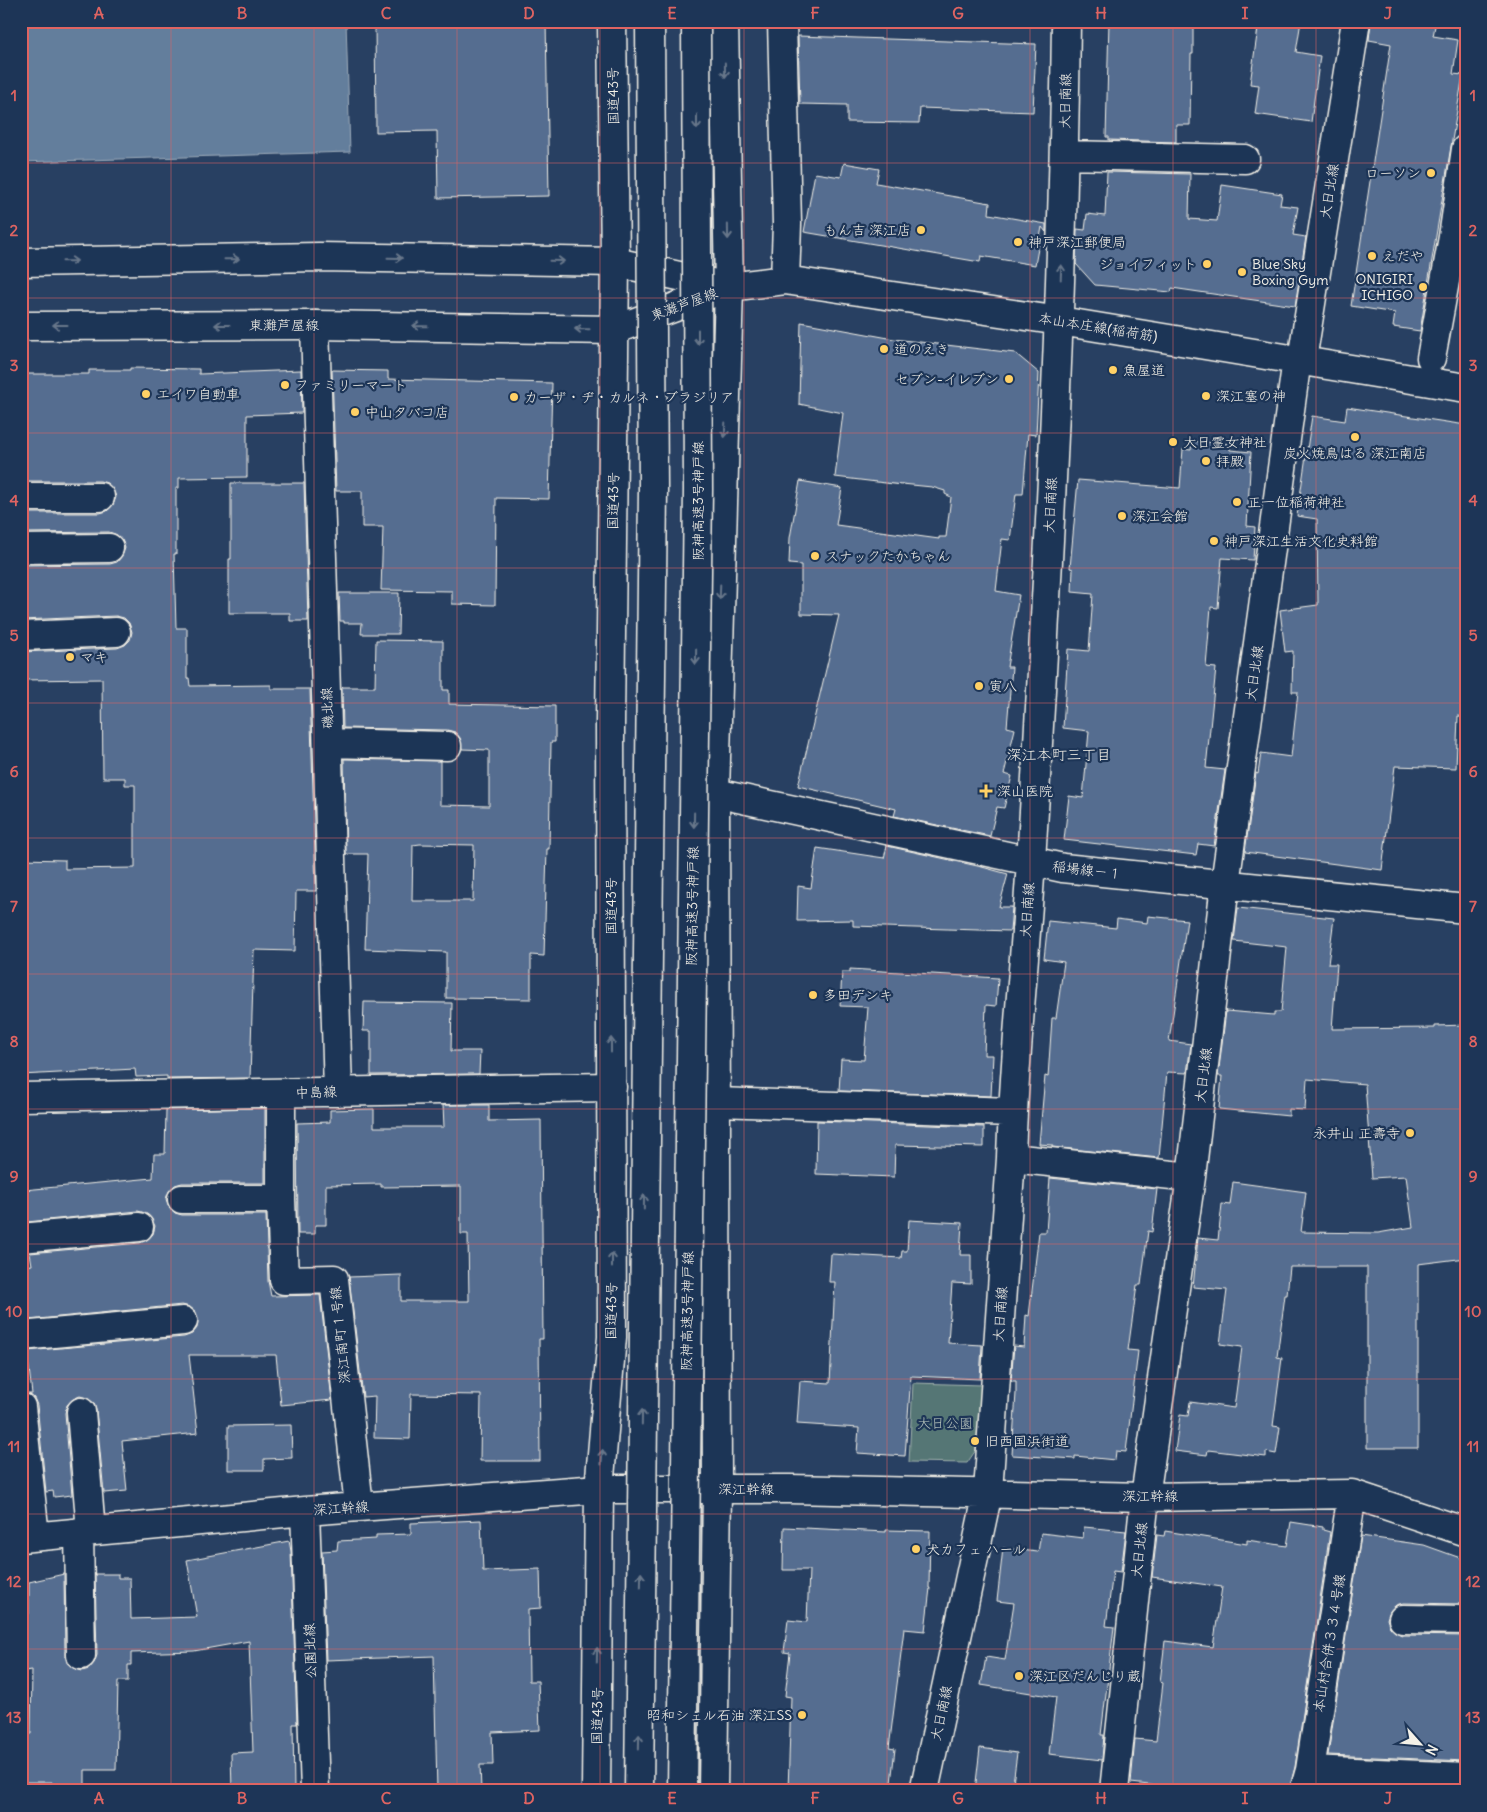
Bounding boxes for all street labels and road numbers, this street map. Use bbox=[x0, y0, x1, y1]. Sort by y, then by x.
street label: 国道43号 bbox=[603, 67, 623, 125]
street label: 大日南線 bbox=[1056, 73, 1074, 129]
street label: 大日北線 bbox=[1316, 162, 1342, 220]
street label: 東灘芦屋線 bbox=[648, 284, 720, 324]
street label: 本山本庄線(稲荷筋) bbox=[1037, 309, 1159, 345]
street label: 東灘芦屋線 bbox=[249, 316, 319, 334]
street label: 阪神高速3号神戸線 bbox=[689, 441, 707, 561]
street label: 国道43号 bbox=[603, 472, 623, 530]
street label: 大日南線 bbox=[1040, 477, 1060, 533]
street label: 大日北線 bbox=[1241, 644, 1267, 702]
street label: 磯北線 bbox=[317, 687, 337, 729]
street label: 阪神高速3号神戸線 bbox=[682, 846, 702, 966]
street label: 稲場線－１ bbox=[1051, 857, 1123, 883]
street label: 国道43号 bbox=[602, 877, 620, 935]
street label: 大日南線 bbox=[1016, 881, 1038, 939]
street label: 大日北線 bbox=[1191, 1046, 1215, 1104]
street label: 中島線 bbox=[295, 1082, 337, 1102]
street label: 阪神高速3号神戸線 bbox=[677, 1251, 697, 1371]
street label: 国道43号 bbox=[601, 1282, 621, 1340]
street label: 深江南町１号線 bbox=[326, 1285, 354, 1385]
street label: 大日南線 bbox=[989, 1285, 1011, 1343]
street label: 深江幹線 bbox=[718, 1480, 774, 1498]
street label: 深江幹線 bbox=[1122, 1487, 1178, 1505]
street label: 深江幹線 bbox=[312, 1497, 370, 1519]
street label: 大日北線 bbox=[1127, 1521, 1151, 1579]
street label: 本山村合併３３４号線 bbox=[1309, 1572, 1349, 1714]
street label: 公園北線 bbox=[300, 1623, 320, 1679]
street label: 大日南線 bbox=[926, 1684, 956, 1742]
street label: 国道43号 bbox=[587, 1687, 607, 1745]

